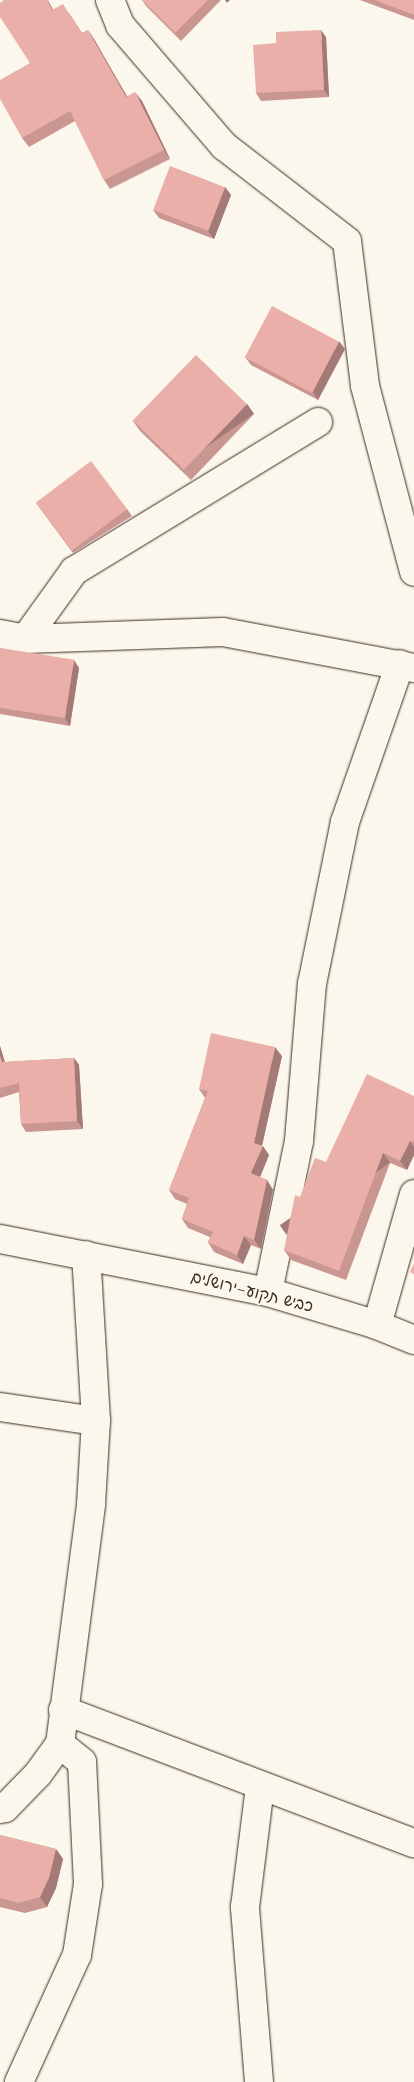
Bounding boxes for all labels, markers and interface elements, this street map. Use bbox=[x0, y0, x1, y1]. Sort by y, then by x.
street label: כביש תקוע–ירושלים bbox=[189, 1268, 315, 1316]

